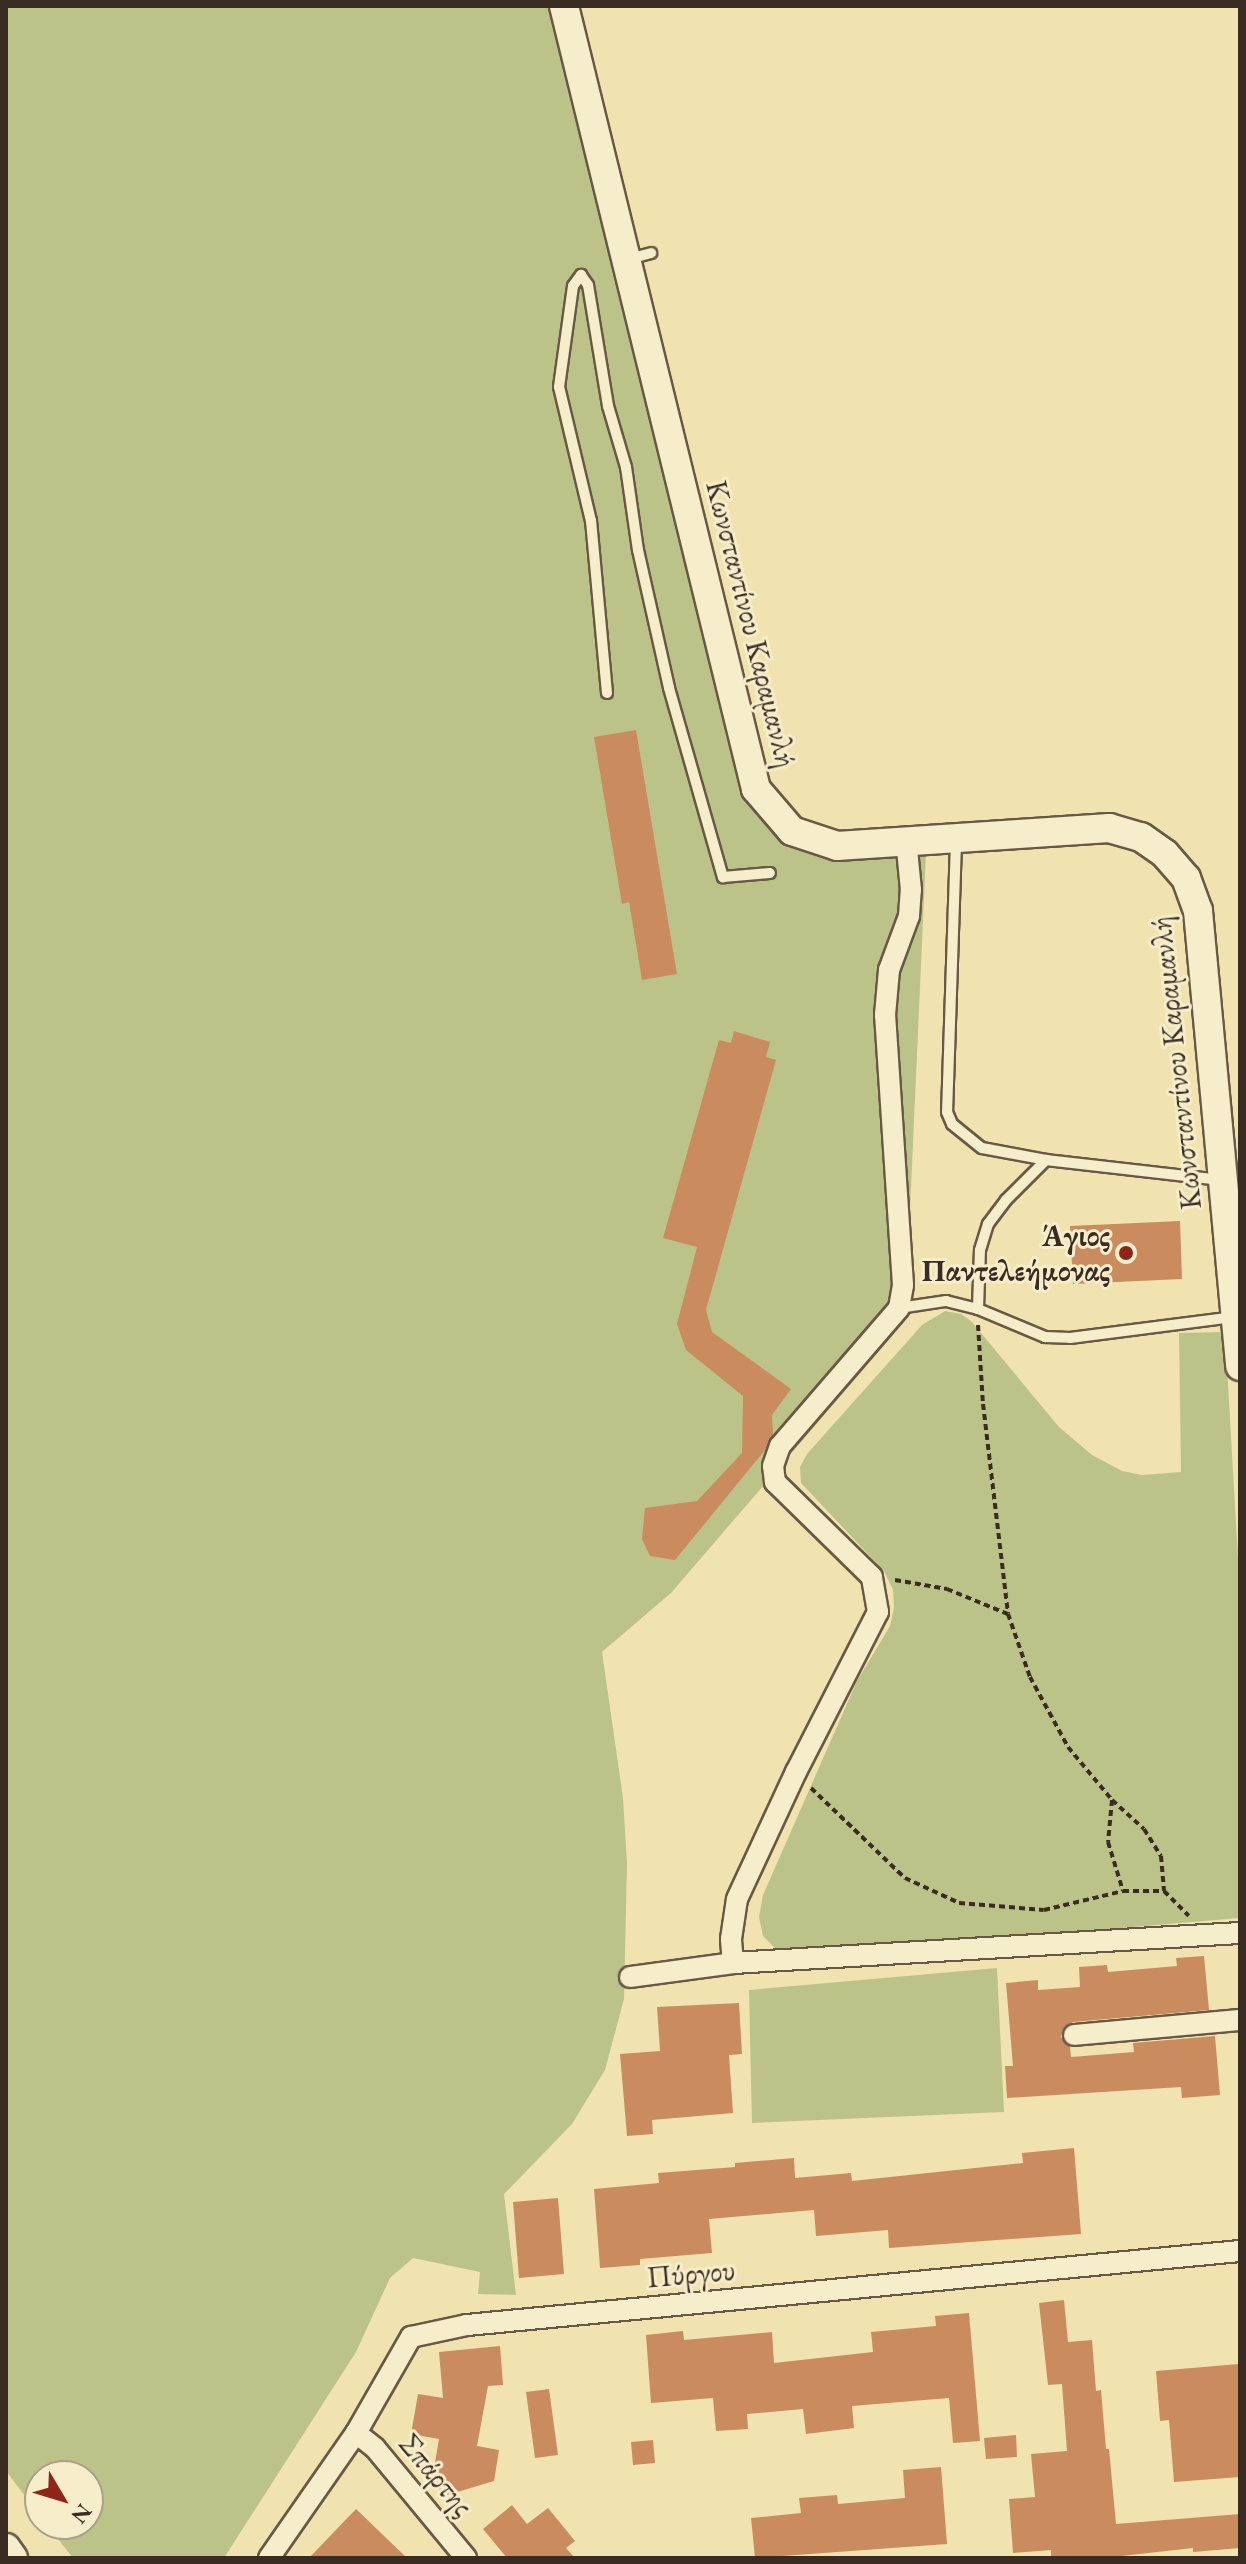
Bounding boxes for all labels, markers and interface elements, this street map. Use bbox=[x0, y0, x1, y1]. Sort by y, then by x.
street label: Κωνσταντίνου Καραμανλή bbox=[698, 477, 804, 771]
street label: Κωνσταντίνου Καραμανλή bbox=[1143, 915, 1209, 1211]
place label: Άγιος Παντελεήμονας bbox=[922, 1218, 1110, 1288]
marker: Άγιος Παντελεήμονας bbox=[1117, 1244, 1135, 1262]
street label: Πύργου bbox=[645, 2252, 737, 2296]
street label: Σπάρτης bbox=[391, 2426, 481, 2524]
north arrow bbox=[24, 2460, 104, 2540]
text: N bbox=[65, 2498, 99, 2530]

